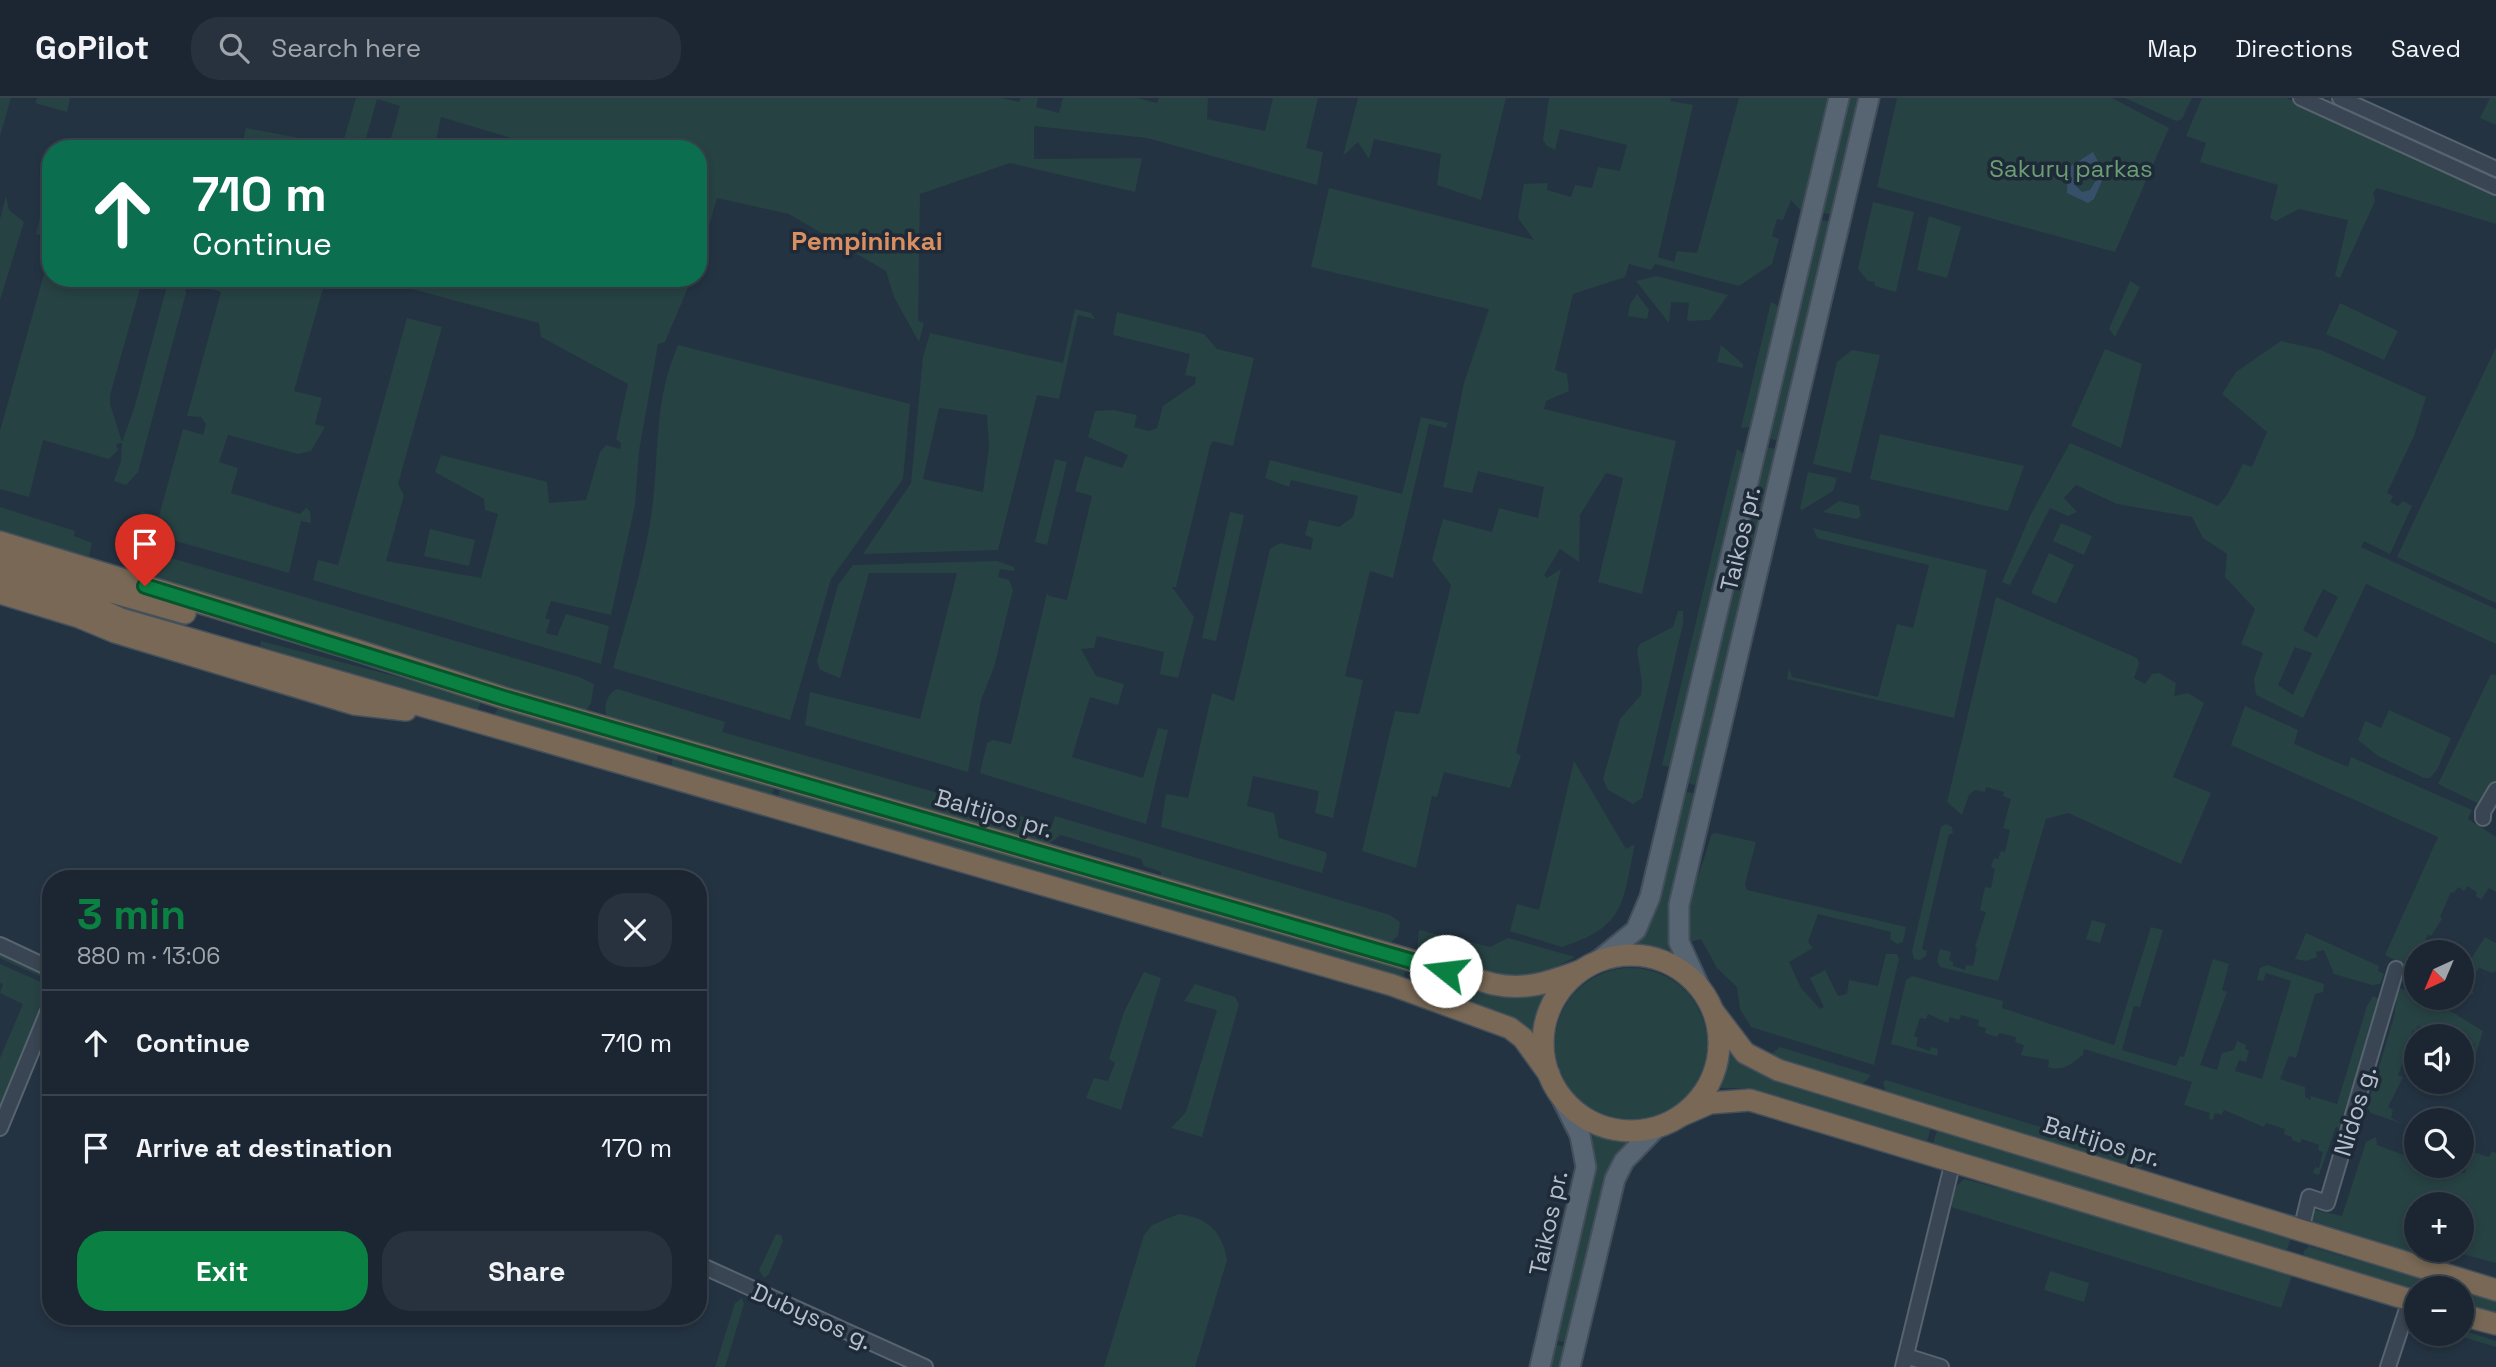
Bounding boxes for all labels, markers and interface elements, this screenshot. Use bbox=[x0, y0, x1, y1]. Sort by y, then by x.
search box bbox=[191, 17, 681, 80]
text: GoPilot bbox=[35, 27, 149, 69]
icon: search bbox=[215, 29, 253, 67]
text: Search here bbox=[271, 31, 421, 65]
text: Map bbox=[2147, 33, 2197, 64]
text: Directions bbox=[2235, 33, 2353, 64]
text: Saved bbox=[2391, 33, 2461, 64]
park label: Sakurų parkas bbox=[1989, 153, 2153, 184]
text: 710 m bbox=[192, 163, 327, 225]
icon: ahead bbox=[77, 168, 168, 259]
text: Continue bbox=[192, 224, 332, 264]
district label: Pempininkai bbox=[791, 224, 943, 258]
street label: Taikos pr. bbox=[1713, 484, 1767, 594]
pin bbox=[115, 514, 175, 586]
icon: arrive bbox=[126, 525, 164, 563]
street label: Baltijos pr. bbox=[932, 781, 1056, 845]
text: 3 min bbox=[77, 888, 186, 941]
button: close bbox=[598, 893, 672, 967]
position arrow bbox=[1409, 934, 1483, 1008]
north arrow bbox=[2404, 940, 2474, 1010]
map controls bbox=[2404, 940, 2474, 1346]
text: 880 m · 13:06 bbox=[77, 941, 220, 971]
icon: ahead bbox=[77, 1024, 115, 1062]
button: sound bbox=[2404, 1024, 2474, 1094]
text: Continue bbox=[136, 1026, 250, 1060]
text: 710 m bbox=[601, 1026, 672, 1060]
street label: Nidos g. bbox=[2327, 1062, 2383, 1160]
street label: Baltijos pr. bbox=[2040, 1108, 2164, 1174]
button: search bbox=[2404, 1108, 2474, 1178]
icon: arrive bbox=[77, 1129, 115, 1167]
text: Arrive at destination bbox=[136, 1131, 393, 1165]
text: 170 m bbox=[601, 1131, 672, 1165]
street label: Taikos pr. bbox=[1522, 1168, 1574, 1278]
button: + bbox=[2404, 1192, 2474, 1262]
button: Exit bbox=[77, 1231, 368, 1311]
button: Share bbox=[382, 1231, 672, 1311]
street label: Dubysos g. bbox=[747, 1276, 877, 1356]
button: − bbox=[2404, 1276, 2474, 1346]

